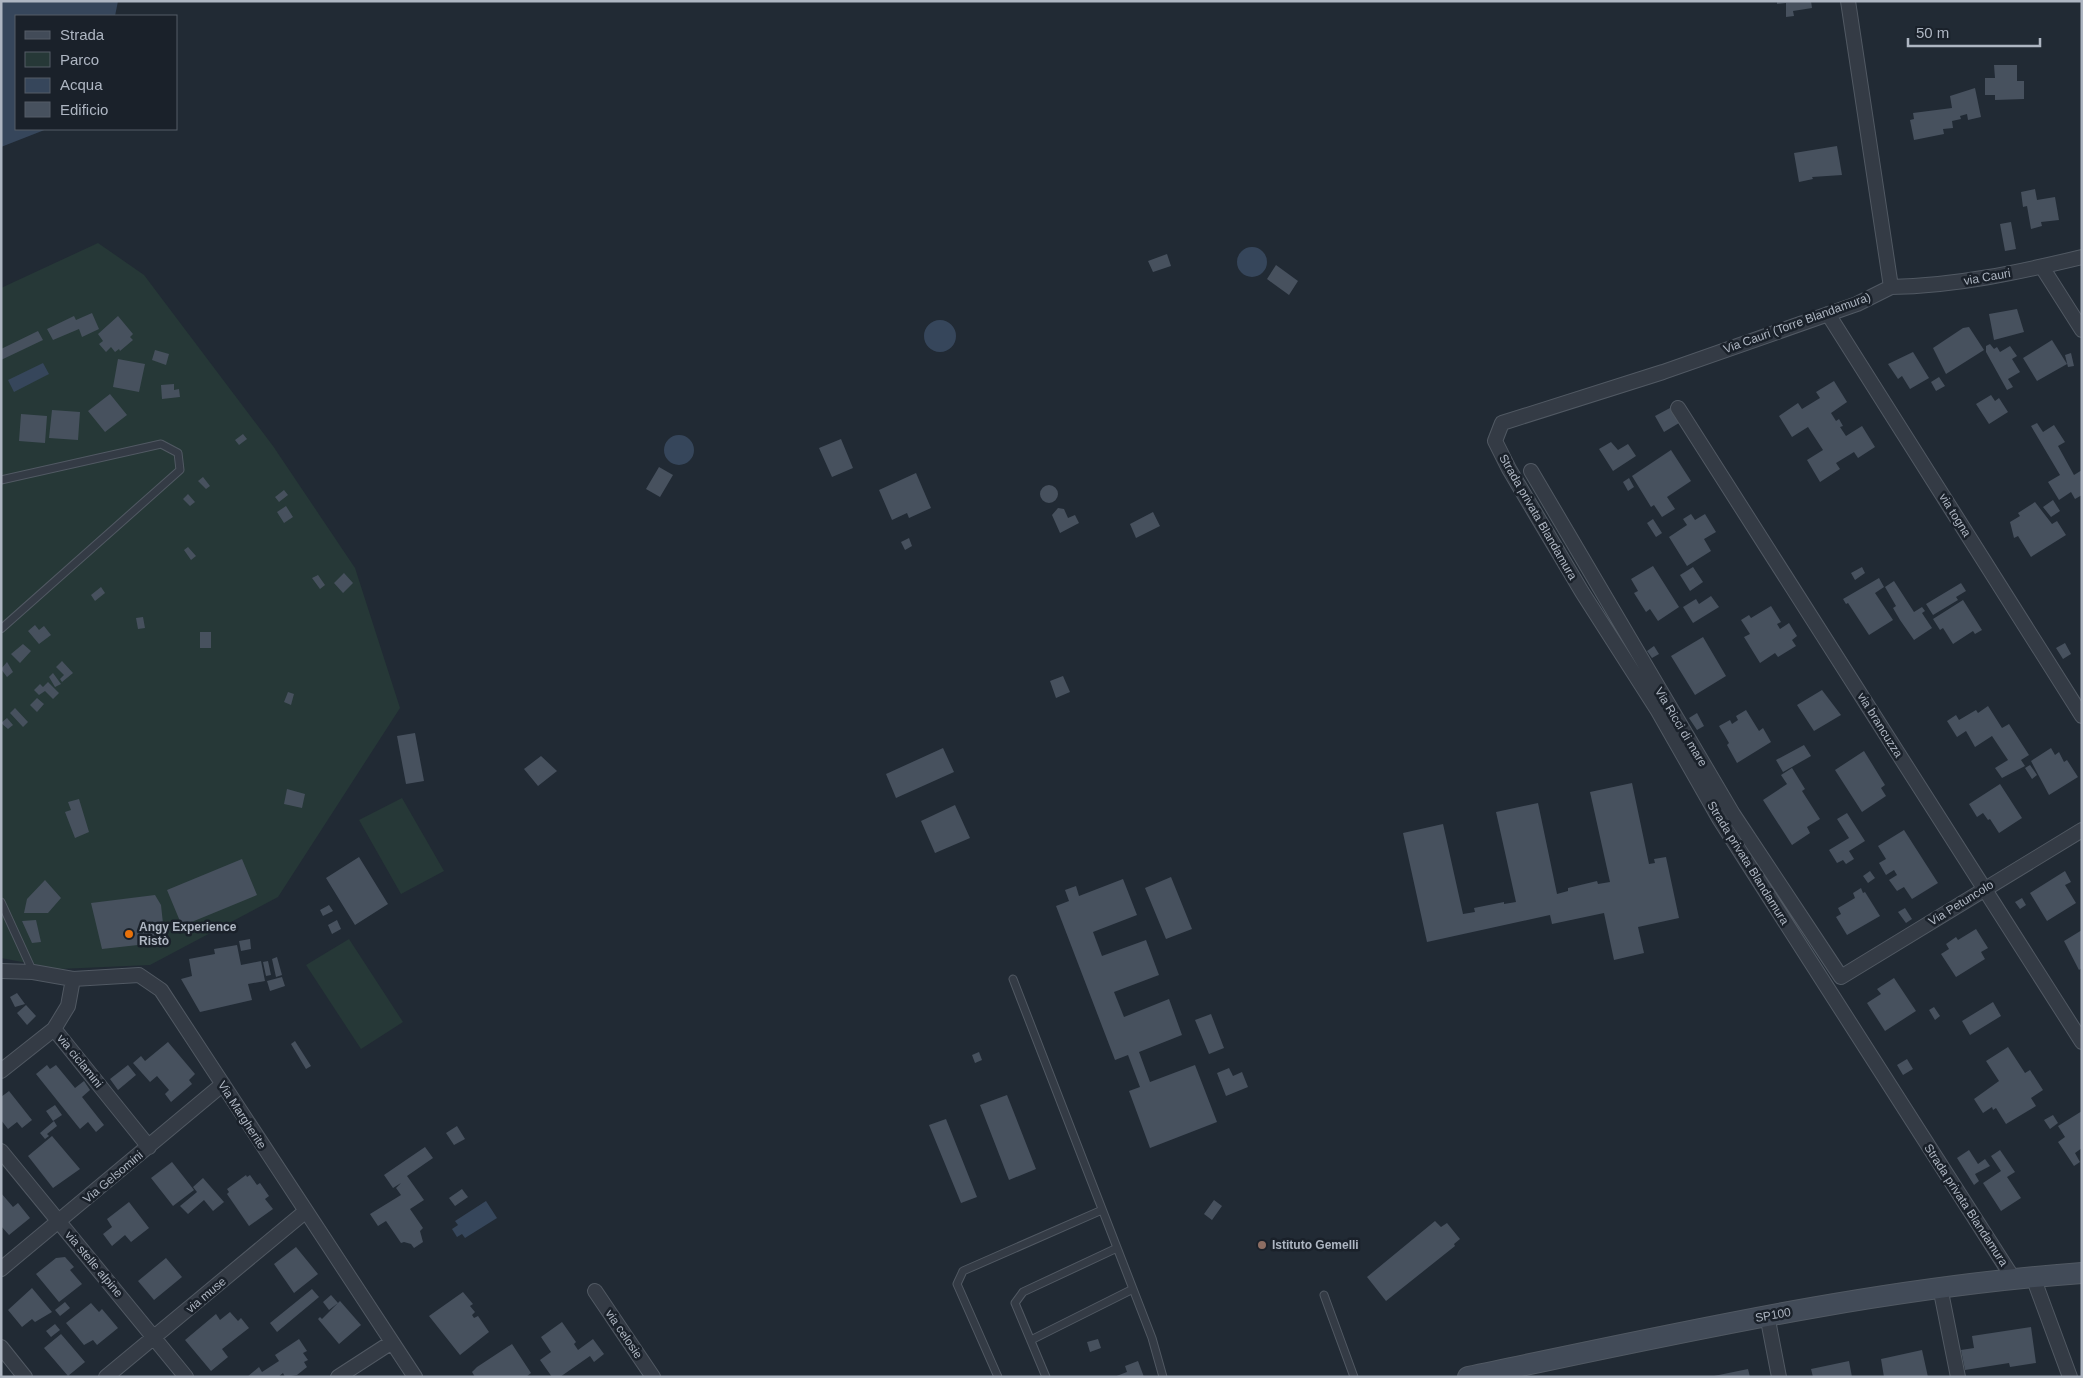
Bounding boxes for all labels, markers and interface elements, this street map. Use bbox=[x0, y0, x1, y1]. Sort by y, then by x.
legend bbox=[15, 15, 178, 130]
scale bar bbox=[1908, 15, 2040, 47]
text: 50 m bbox=[1916, 24, 1949, 41]
text: Strada bbox=[60, 26, 105, 43]
text: Parco bbox=[60, 51, 99, 68]
text: Acqua bbox=[60, 76, 103, 93]
text: Edificio bbox=[60, 101, 108, 118]
street label: via Cauri bbox=[1962, 266, 2012, 288]
street label: Via Cauri (Torre Blandamura) bbox=[1721, 290, 1873, 356]
street label: Strada privata Blandamura bbox=[1496, 452, 1580, 583]
street label: via togna bbox=[1936, 491, 1974, 540]
street label: Via Ricci di mare bbox=[1652, 685, 1710, 769]
street label: via brancuzza bbox=[1854, 690, 1906, 760]
street label: Strada privata Blandamura bbox=[1704, 799, 1792, 928]
street label: Via Petuncolo bbox=[1926, 877, 1996, 929]
place label: Angy Experience Ristò bbox=[139, 920, 237, 948]
marker: Angy Experience Ristò bbox=[123, 928, 135, 940]
street label: via ciclamini bbox=[54, 1031, 106, 1091]
street label: Via Margherite bbox=[215, 1079, 269, 1152]
street label: Strada privata Blandamura bbox=[1921, 1141, 2011, 1269]
street label: Via Gelsomini bbox=[80, 1148, 146, 1206]
street label: via stelle alpine bbox=[62, 1228, 126, 1300]
place label: Istituto Gemelli bbox=[1272, 1238, 1359, 1252]
marker: Istituto Gemelli bbox=[1256, 1239, 1268, 1251]
street label: via muse bbox=[183, 1274, 229, 1316]
street label: SP100 bbox=[1754, 1305, 1792, 1325]
street label: via celosie bbox=[603, 1307, 646, 1361]

